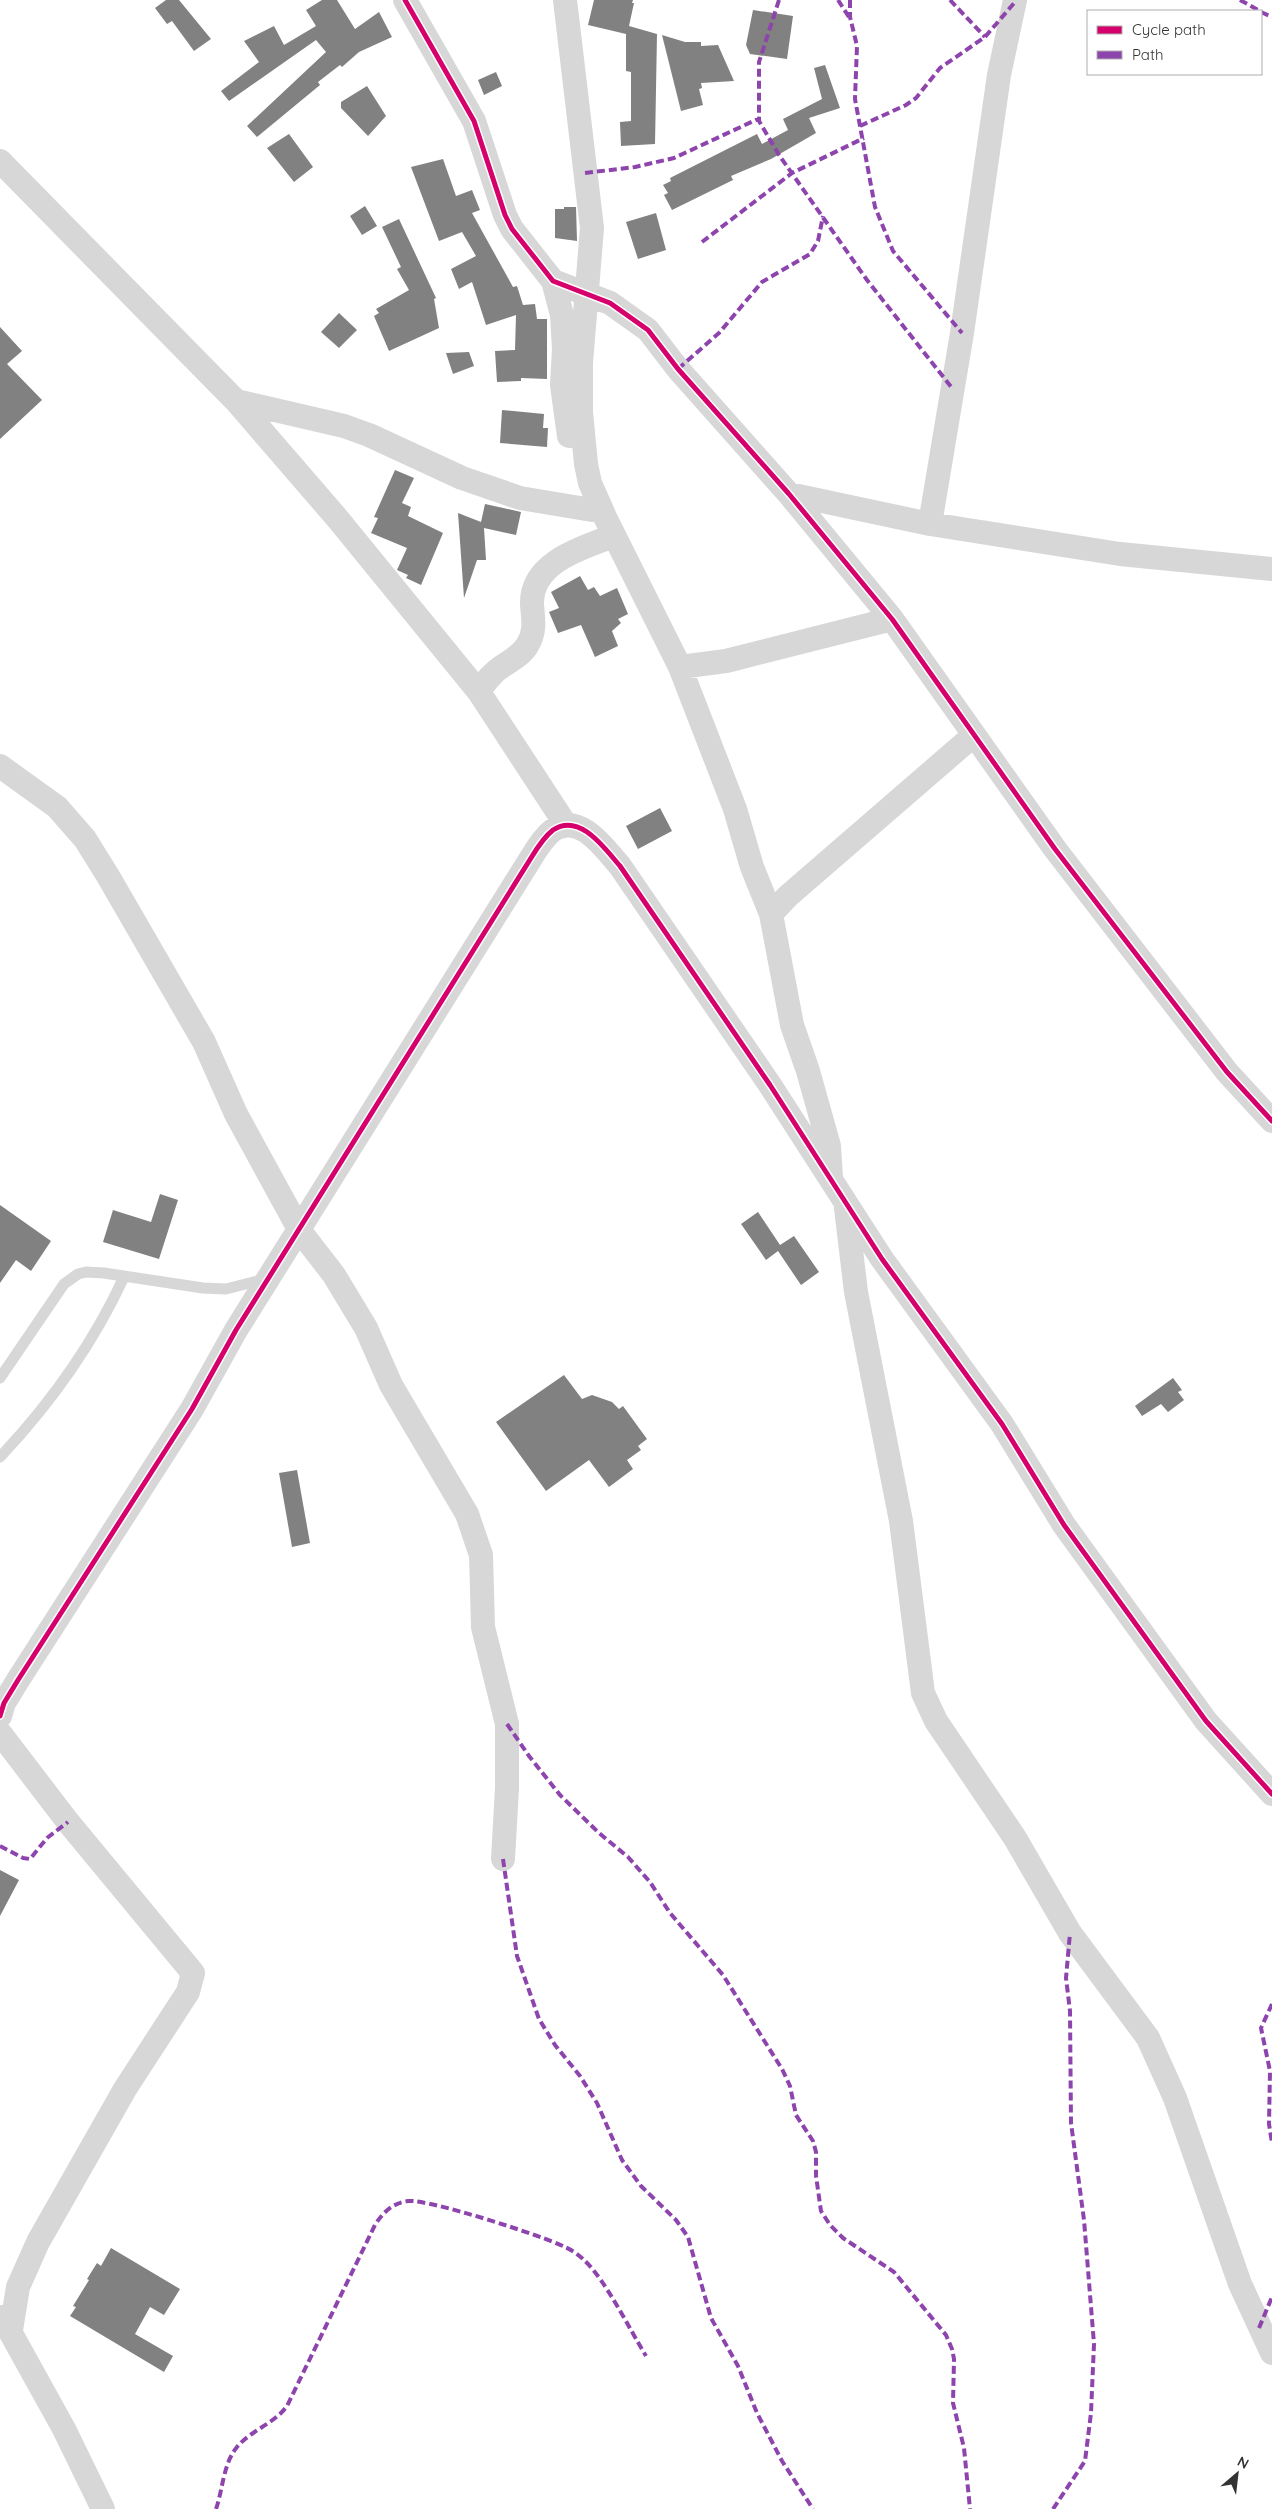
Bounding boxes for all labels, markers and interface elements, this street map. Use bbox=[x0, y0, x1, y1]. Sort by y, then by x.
legend bbox=[1087, 10, 1262, 75]
text: Cycle path bbox=[1132, 20, 1206, 39]
text: Path bbox=[1132, 45, 1164, 64]
north arrow bbox=[1212, 2449, 1262, 2499]
text: N bbox=[1234, 2452, 1252, 2473]

